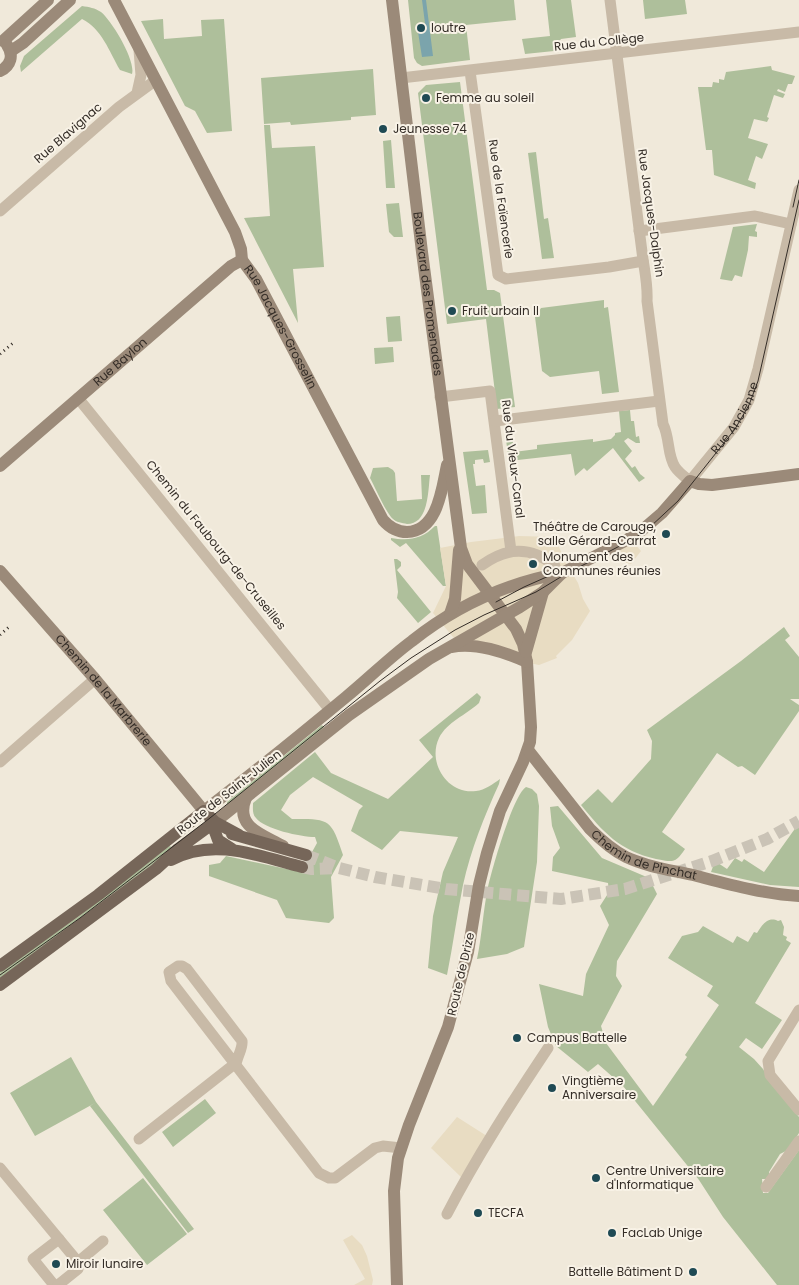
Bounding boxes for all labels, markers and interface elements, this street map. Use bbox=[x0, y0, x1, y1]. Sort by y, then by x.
place label: loutre bbox=[431, 19, 466, 36]
marker: loutre bbox=[415, 22, 427, 34]
street label: Rue du Collège bbox=[553, 28, 645, 55]
place label: Femme au soleil bbox=[436, 89, 534, 106]
marker: Femme au soleil bbox=[420, 92, 432, 104]
street label: Rue Blavignac bbox=[30, 98, 105, 167]
place label: Jeunesse 74 bbox=[393, 120, 467, 137]
marker: Jeunesse 74 bbox=[377, 123, 389, 135]
street label: Rue de la Faïencerie bbox=[485, 138, 518, 260]
street label: Rue Jacques-Dalphin bbox=[634, 148, 669, 278]
street label: Boulevard des Promenades bbox=[409, 211, 447, 377]
street label: Rue Jacques-Grosselin bbox=[240, 261, 321, 392]
place label: Fruit urbain II bbox=[462, 302, 539, 319]
marker: Fruit urbain II bbox=[446, 305, 458, 317]
street label: Rue Baylon bbox=[89, 333, 150, 390]
street label: Rue Ancienne bbox=[706, 380, 762, 457]
street label: Rue du Vieux-Canal bbox=[498, 399, 529, 519]
street label: Chemin du Faubourg-de-Cruseilles bbox=[142, 456, 290, 633]
place label: Théâtre de Carouge, salle Gérard-Carrat bbox=[533, 518, 657, 549]
marker: Théâtre de Carouge, salle Gérard-Carrat bbox=[660, 528, 672, 540]
place label: Monument des Communes réunies bbox=[543, 548, 661, 579]
marker: Monument des Communes réunies bbox=[527, 558, 539, 570]
street label: Chemin de la Marbrerie bbox=[52, 631, 156, 750]
street label: Route de Saint-Julien bbox=[173, 745, 284, 838]
street label: Chemin de Pinchat bbox=[588, 826, 699, 884]
street label: Route de Drize bbox=[443, 930, 478, 1017]
place label: Campus Battelle bbox=[527, 1029, 627, 1046]
marker: Campus Battelle bbox=[511, 1032, 523, 1044]
place label: Vingtième Anniversaire bbox=[562, 1072, 636, 1103]
marker: Vingtième Anniversaire bbox=[546, 1082, 558, 1094]
place label: Centre Universitaire d'Informatique bbox=[606, 1162, 724, 1193]
marker: Centre Universitaire d'Informatique bbox=[590, 1172, 602, 1184]
place label: TECFA bbox=[488, 1204, 524, 1221]
marker: TECFA bbox=[472, 1207, 484, 1219]
place label: FacLab Unige bbox=[622, 1224, 702, 1241]
marker: FacLab Unige bbox=[606, 1227, 618, 1239]
place label: Miroir lunaire bbox=[66, 1255, 143, 1272]
marker: Miroir lunaire bbox=[50, 1258, 62, 1270]
place label: Battelle Bâtiment D bbox=[568, 1263, 683, 1280]
marker: Battelle Bâtiment D bbox=[687, 1266, 699, 1278]

